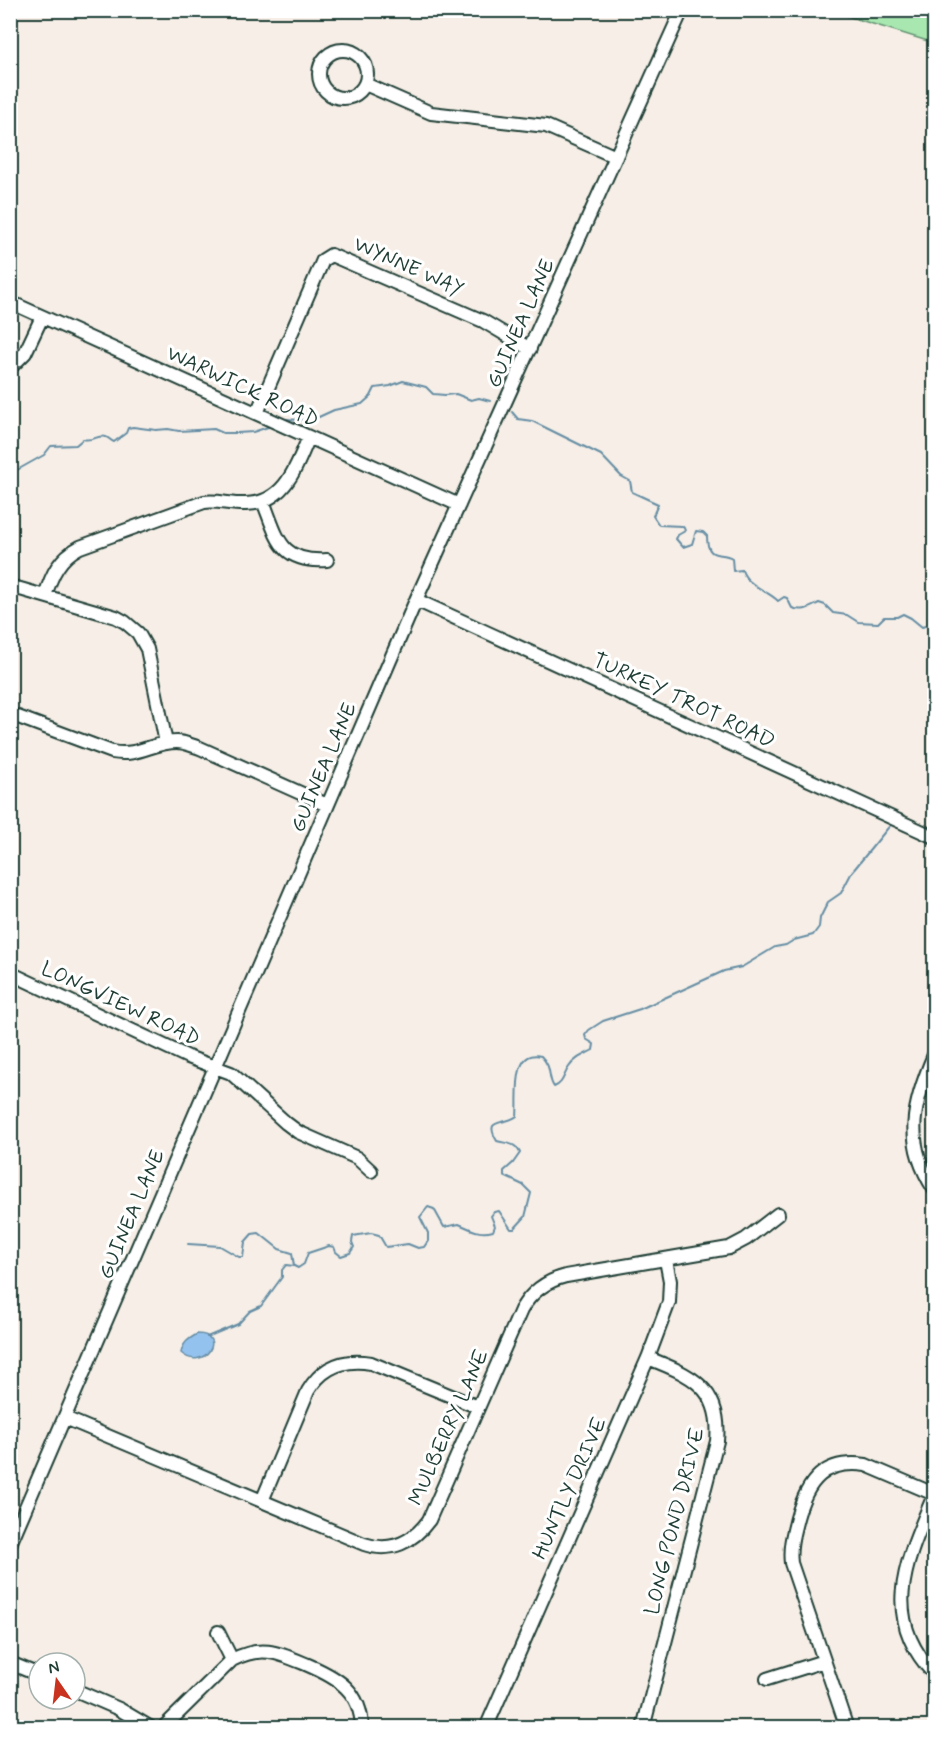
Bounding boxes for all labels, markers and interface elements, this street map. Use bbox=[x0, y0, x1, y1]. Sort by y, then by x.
street label: WYNNE WAY bbox=[349, 230, 468, 304]
street label: GUINEA LANE bbox=[480, 254, 562, 392]
street label: WARWICK ROAD bbox=[162, 339, 323, 434]
street label: TURKEY TROT ROAD bbox=[588, 646, 779, 755]
street label: GUINEA LANE bbox=[284, 698, 364, 837]
street label: LONGVIEW ROAD bbox=[36, 955, 205, 1053]
street label: GUINEA LANE bbox=[92, 1145, 172, 1284]
street label: MULBERRY LANE bbox=[402, 1345, 496, 1510]
street label: HUNTLY DRIVE bbox=[526, 1413, 614, 1564]
street label: LONG POND DRIVE bbox=[638, 1425, 712, 1618]
north arrow bbox=[27, 1651, 87, 1711]
text: N bbox=[46, 1656, 61, 1679]

